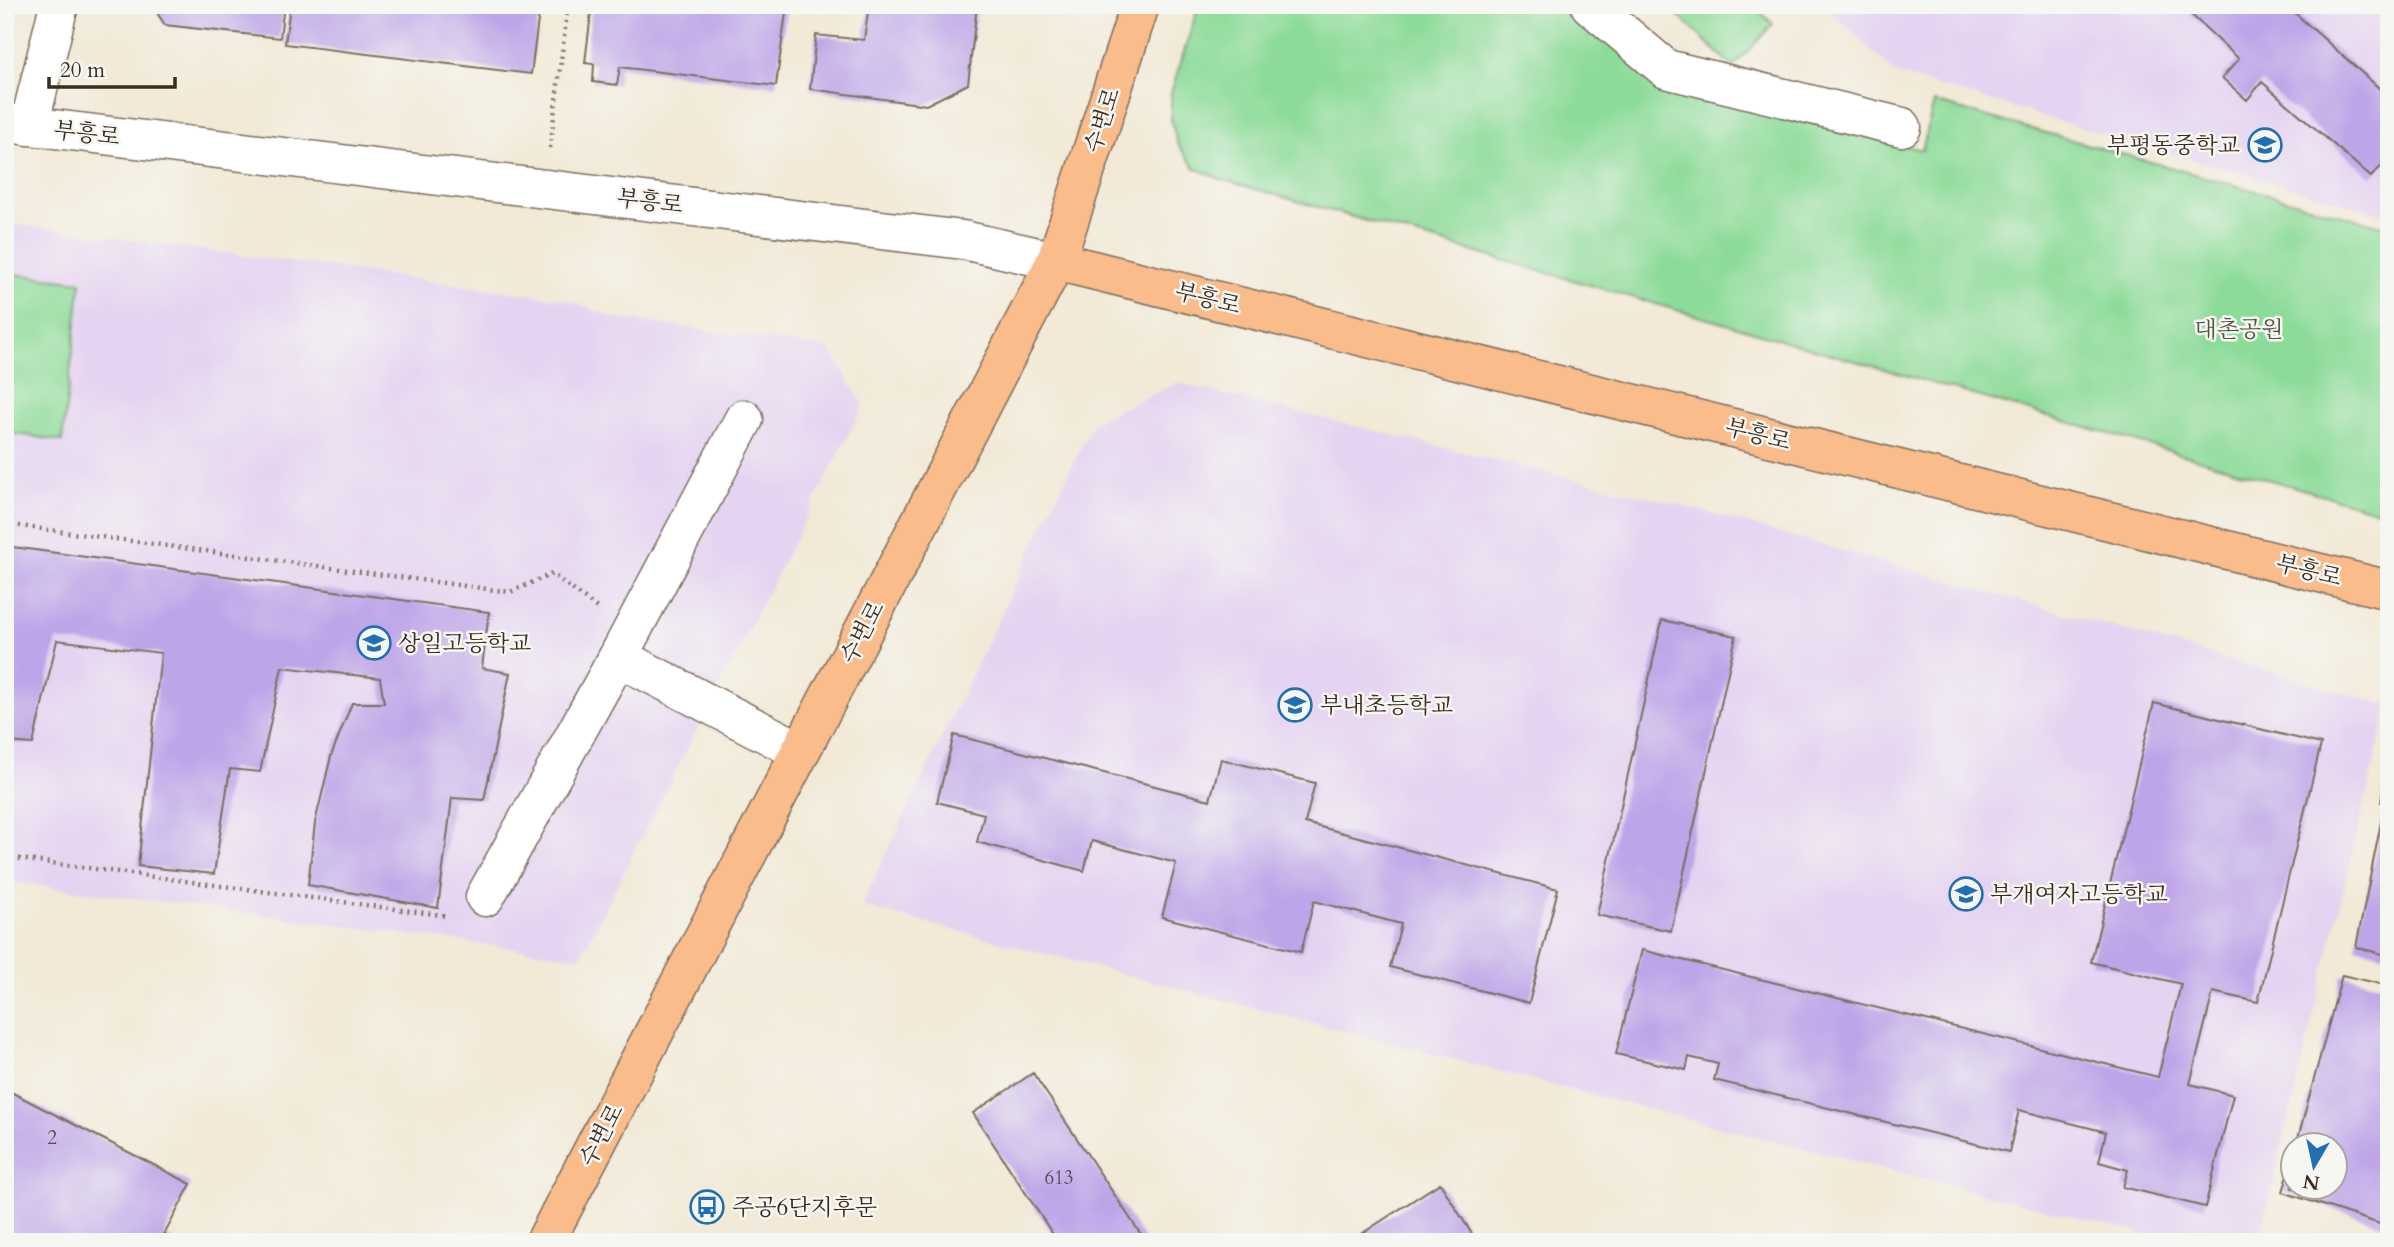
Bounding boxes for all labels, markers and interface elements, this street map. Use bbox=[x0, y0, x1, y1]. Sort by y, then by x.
scale bar bbox=[49, 46, 175, 90]
text: 20 m bbox=[60, 56, 105, 85]
street label: 수변로 bbox=[1077, 84, 1128, 157]
street label: 부흥로 bbox=[52, 114, 122, 153]
school or university icon: 부평동중학교 bbox=[2246, 126, 2284, 164]
place label: 부평동중학교 bbox=[2107, 130, 2240, 161]
street label: 부흥로 bbox=[615, 182, 685, 221]
street label: 부흥로 bbox=[1172, 275, 1244, 322]
park label: 대촌공원 bbox=[2195, 314, 2283, 345]
street label: 부흥로 bbox=[1722, 411, 1794, 458]
street label: 부흥로 bbox=[2273, 547, 2345, 594]
street label: 수변로 bbox=[833, 596, 892, 669]
school or university icon: 상일고등학교 bbox=[355, 624, 393, 662]
place label: 상일고등학교 bbox=[398, 628, 531, 659]
school or university icon: 부내초등학교 bbox=[1276, 686, 1314, 724]
place label: 부내초등학교 bbox=[1320, 690, 1453, 721]
school or university icon: 부개여자고등학교 bbox=[1947, 875, 1985, 913]
place label: 부개여자고등학교 bbox=[1990, 879, 2168, 910]
street label: 수변로 bbox=[572, 1099, 631, 1172]
house number: 2 bbox=[47, 1125, 57, 1151]
north arrow bbox=[2278, 1132, 2348, 1202]
house number: 613 bbox=[1044, 1165, 1074, 1191]
text: N bbox=[2301, 1168, 2322, 1196]
bus stop icon: 주공6단지후문 bbox=[688, 1188, 726, 1226]
place label: 주공6단지후문 bbox=[732, 1192, 877, 1223]

